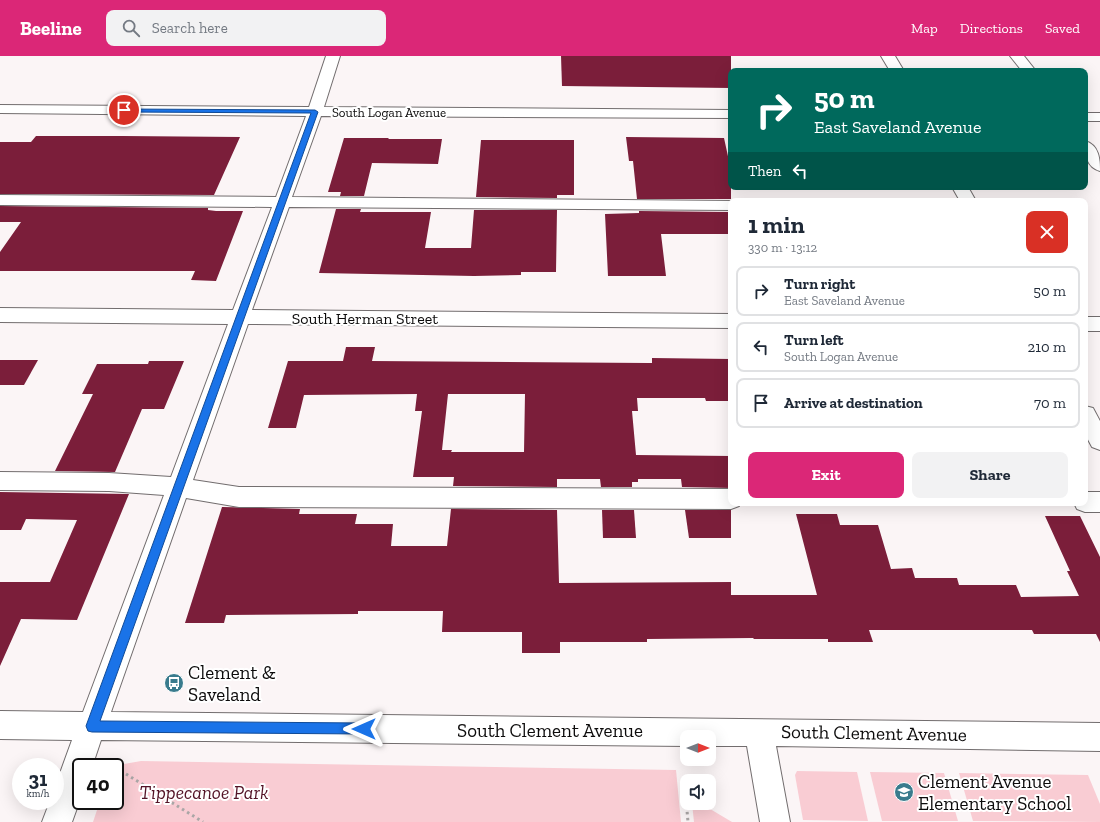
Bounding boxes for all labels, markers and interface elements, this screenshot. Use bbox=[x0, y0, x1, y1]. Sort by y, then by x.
search box bbox=[106, 10, 386, 46]
text: Beeline bbox=[20, 17, 82, 40]
icon: search bbox=[120, 17, 142, 39]
text: Search here bbox=[152, 19, 228, 37]
text: Map bbox=[911, 20, 938, 37]
text: Directions bbox=[960, 20, 1023, 37]
text: Saved bbox=[1045, 20, 1080, 37]
text: 50 m bbox=[814, 82, 875, 115]
icon: right bbox=[748, 84, 800, 136]
pin bbox=[107, 93, 141, 127]
icon: arrive bbox=[113, 99, 135, 121]
street label: South Logan Avenue bbox=[332, 105, 446, 120]
text: East Saveland Avenue bbox=[814, 116, 981, 138]
icon: left bbox=[789, 160, 811, 182]
text: Then bbox=[748, 162, 781, 180]
text: 1 min bbox=[748, 210, 805, 239]
button: close bbox=[1026, 211, 1068, 253]
text: 330 m · 13:12 bbox=[748, 240, 817, 255]
text: Turn right bbox=[784, 275, 855, 293]
icon: right bbox=[750, 280, 772, 302]
text: 50 m bbox=[1033, 282, 1066, 300]
text: East Saveland Avenue bbox=[784, 293, 905, 308]
street label: South Herman Street bbox=[292, 309, 438, 328]
text: Turn left bbox=[784, 331, 844, 349]
icon: left bbox=[750, 336, 772, 358]
text: 210 m bbox=[1028, 338, 1066, 356]
text: South Logan Avenue bbox=[784, 349, 898, 364]
icon: arrive bbox=[750, 392, 772, 414]
text: Arrive at destination bbox=[784, 394, 923, 412]
text: 70 m bbox=[1034, 394, 1066, 412]
button: Exit bbox=[748, 452, 904, 498]
button: Share bbox=[912, 452, 1068, 498]
place label: Clement & Saveland bbox=[188, 661, 276, 706]
bus stop icon: Clement & Saveland bbox=[163, 672, 185, 694]
position arrow bbox=[343, 708, 385, 750]
street label: South Clement Avenue bbox=[457, 719, 643, 742]
street label: South Clement Avenue bbox=[781, 720, 967, 746]
north arrow bbox=[680, 730, 716, 766]
map controls bbox=[680, 730, 716, 810]
speed limit sign: 40 bbox=[72, 758, 124, 810]
text: 31 bbox=[29, 767, 47, 791]
place label: Clement Avenue Elementary School bbox=[918, 770, 1071, 815]
button: sound bbox=[680, 774, 716, 810]
park label: Tippecanoe Park bbox=[140, 781, 268, 804]
school or university icon: Clement Avenue Elementary School bbox=[893, 781, 915, 803]
text: km/h bbox=[27, 788, 49, 800]

